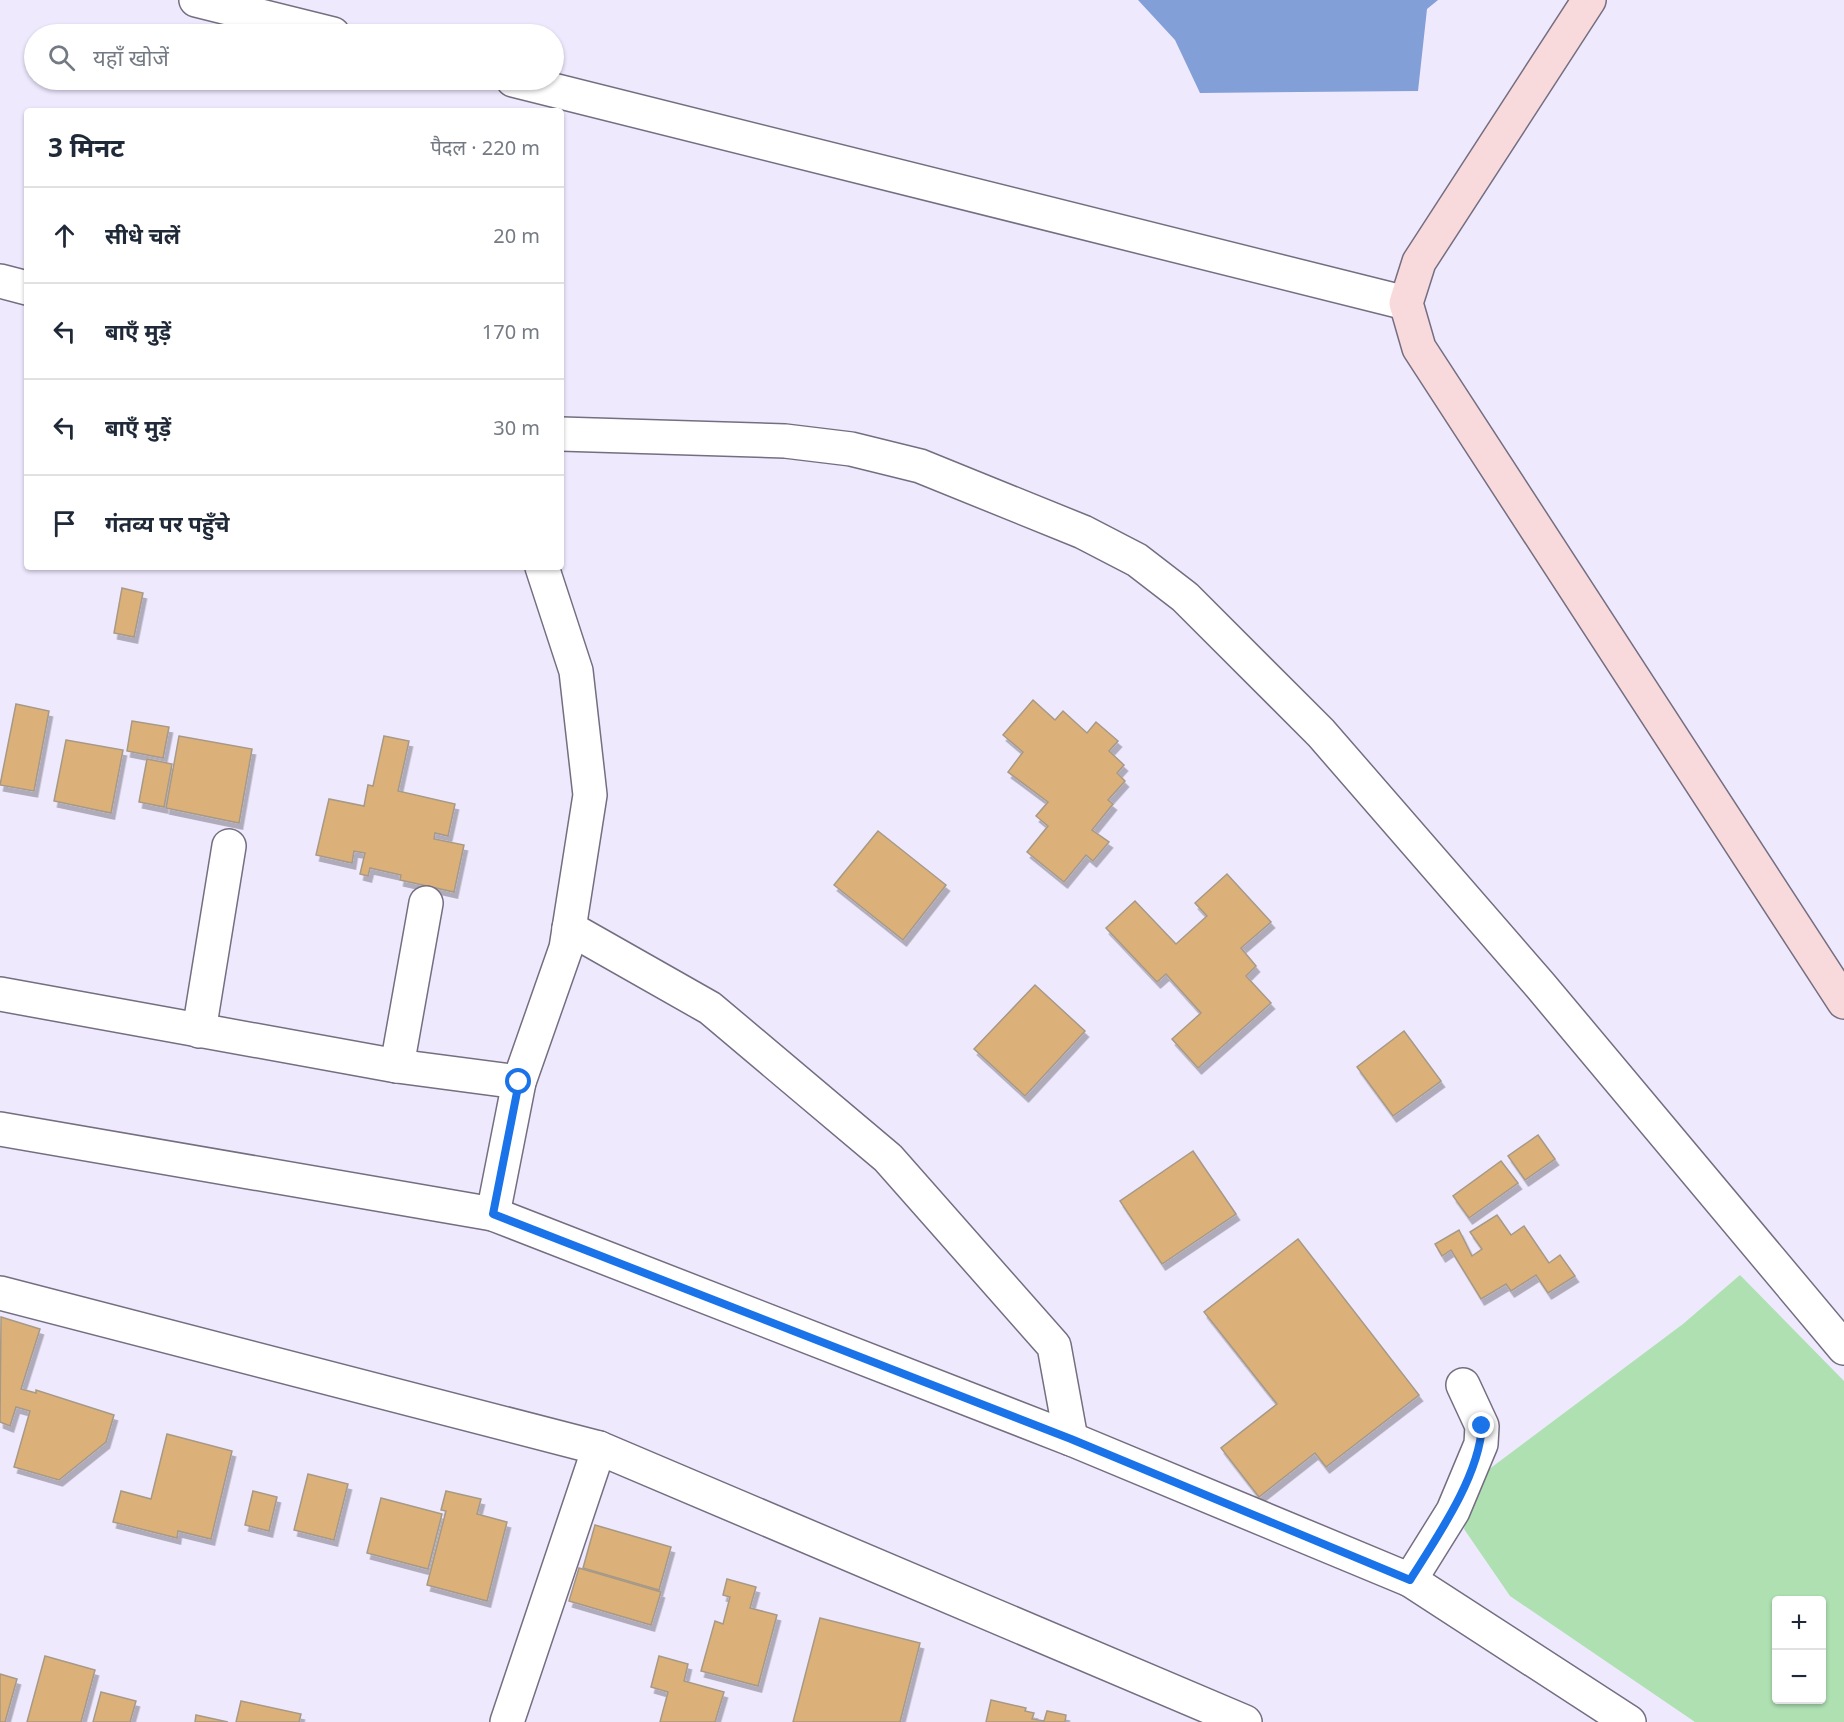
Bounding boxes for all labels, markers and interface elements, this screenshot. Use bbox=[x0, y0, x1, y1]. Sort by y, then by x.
search box bbox=[24, 24, 564, 90]
icon: search bbox=[45, 41, 78, 74]
text: यहाँ खोजें bbox=[93, 42, 169, 72]
text: 3 मिनट bbox=[48, 129, 124, 165]
text: पैदल · 220 m bbox=[430, 134, 540, 161]
icon: ahead bbox=[48, 219, 81, 252]
text: सीधे चलें bbox=[105, 220, 180, 250]
text: 20 m bbox=[493, 222, 540, 249]
icon: left bbox=[48, 315, 81, 348]
text: बाएँ मुड़ें bbox=[105, 316, 171, 346]
text: 170 m bbox=[482, 318, 540, 345]
icon: left bbox=[48, 411, 81, 444]
text: बाएँ मुड़ें bbox=[105, 412, 171, 442]
text: 30 m bbox=[493, 414, 540, 441]
icon: arrive bbox=[48, 507, 81, 540]
text: गंतव्य पर पहुँचे bbox=[105, 508, 230, 538]
route start bbox=[505, 1068, 531, 1094]
route end bbox=[1468, 1412, 1494, 1438]
map controls bbox=[1772, 1596, 1826, 1704]
button: + bbox=[1772, 1596, 1826, 1650]
button: − bbox=[1772, 1650, 1826, 1704]

